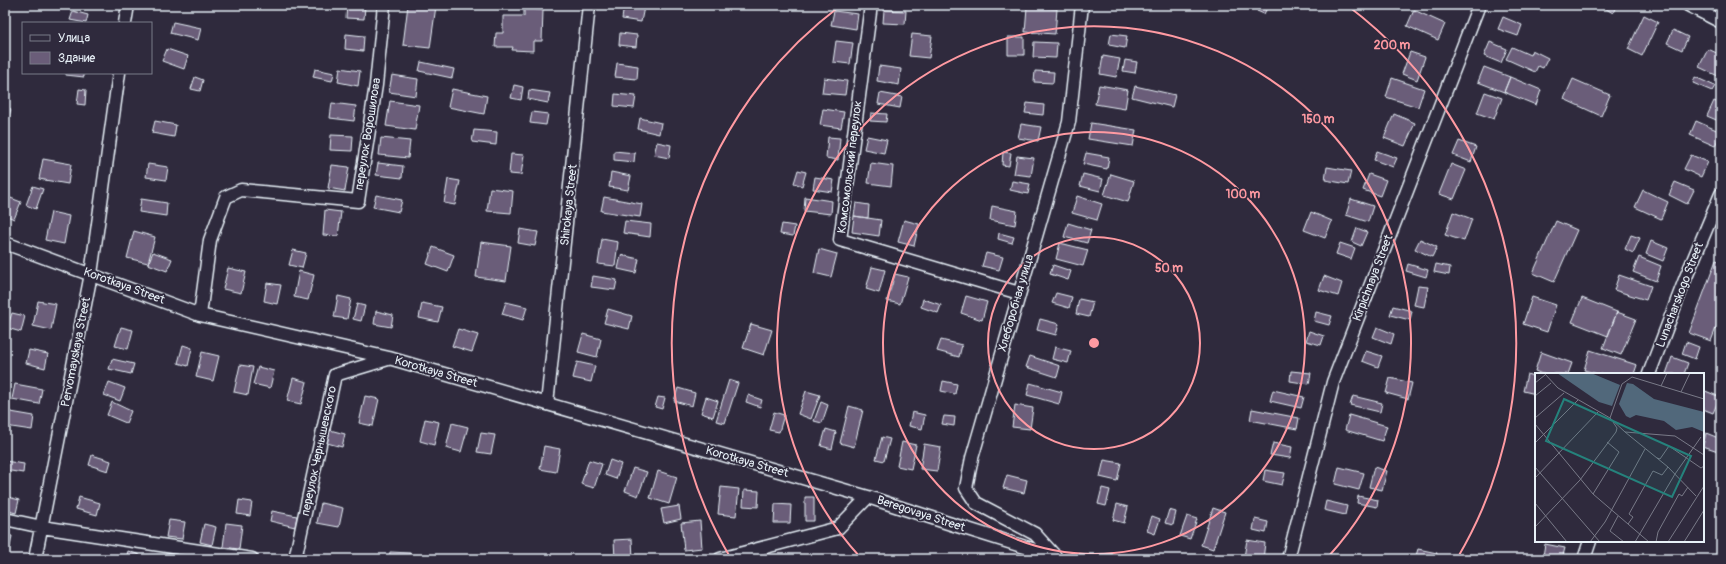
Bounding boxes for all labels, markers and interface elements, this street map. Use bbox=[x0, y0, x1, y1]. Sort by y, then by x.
legend bbox=[22, 22, 152, 74]
text: Улица bbox=[58, 31, 90, 46]
text: 200 m bbox=[1374, 38, 1411, 53]
text: Здание bbox=[58, 51, 95, 66]
street label: переулок Ворошилова bbox=[352, 76, 384, 191]
street label: Комсомольский переулок bbox=[834, 100, 866, 234]
text: 150 m bbox=[1302, 112, 1335, 127]
street label: Shirokaya Street bbox=[557, 163, 581, 246]
text: 100 m bbox=[1226, 187, 1261, 202]
street label: Kirpichnaya Street bbox=[1350, 232, 1396, 323]
street label: Lunacharskogo Street bbox=[1653, 240, 1707, 350]
street label: Хлеборобная улица bbox=[995, 252, 1037, 353]
text: 50 m bbox=[1155, 261, 1183, 276]
street label: Korotkaya Street bbox=[81, 264, 167, 308]
street label: Pervomayskaya Street bbox=[58, 296, 94, 408]
centre of rings bbox=[1087, 336, 1101, 350]
street label: Korotkaya Street bbox=[393, 353, 479, 391]
inset map bbox=[1535, 373, 1704, 542]
street label: переулок Чернышевского bbox=[298, 384, 340, 517]
street label: Korotkaya Street bbox=[704, 443, 790, 481]
street label: Beregovaya Street bbox=[875, 493, 967, 535]

